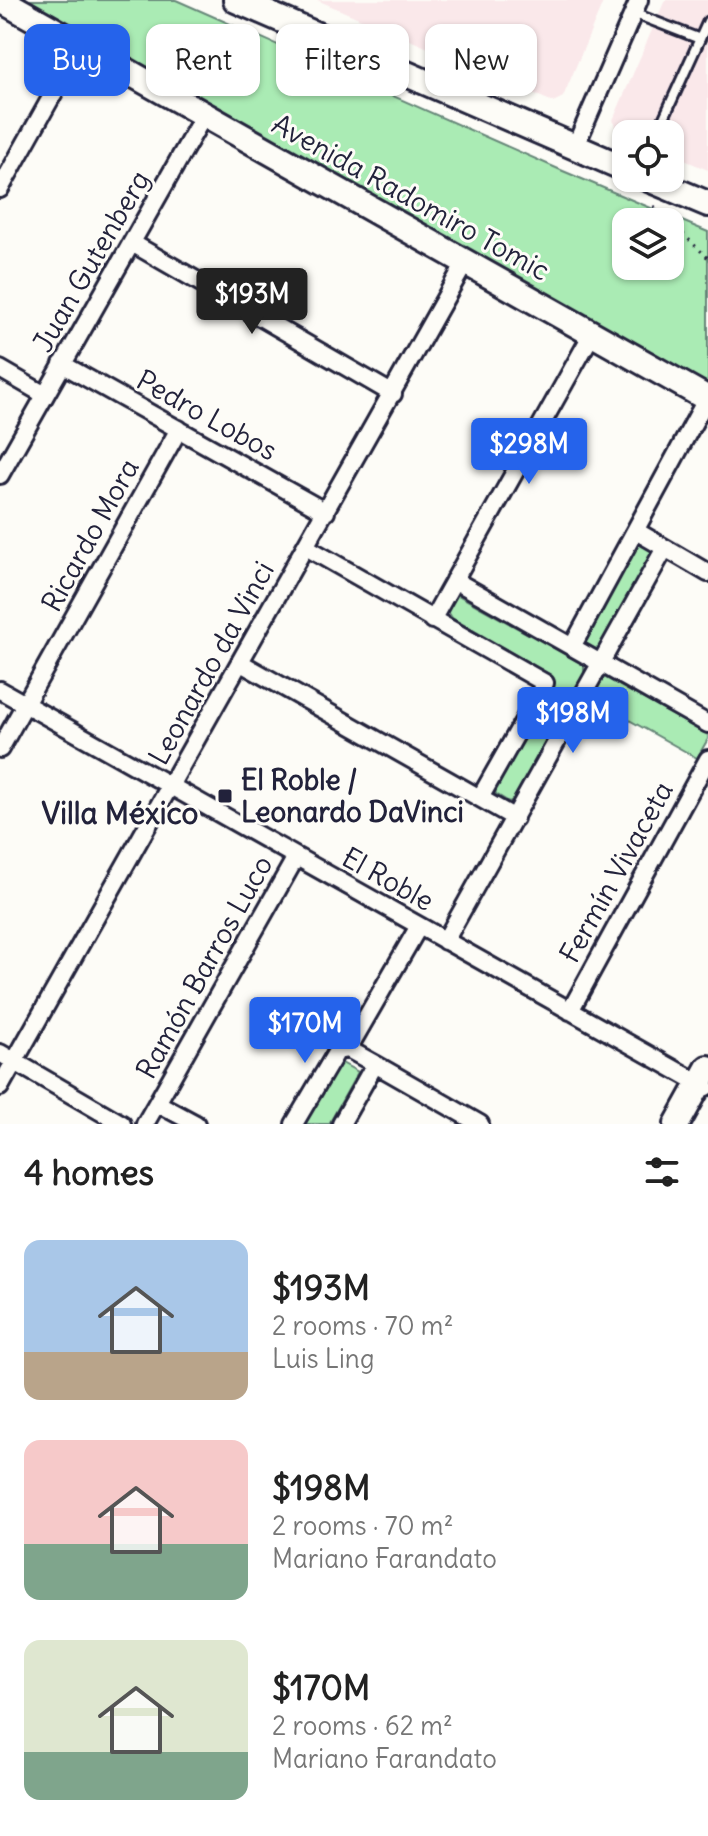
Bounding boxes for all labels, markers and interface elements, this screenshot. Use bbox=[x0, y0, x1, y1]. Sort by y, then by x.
chip: Buy bbox=[24, 24, 130, 96]
chip: Rent bbox=[146, 24, 260, 96]
chip: Filters bbox=[276, 24, 409, 96]
chip: New bbox=[425, 24, 537, 96]
street label: Avenida Radomiro Tomic bbox=[266, 106, 556, 288]
map controls bbox=[612, 120, 684, 280]
button: locate bbox=[612, 120, 684, 192]
street label: Juan Gutenberg bbox=[25, 164, 157, 358]
button: layers bbox=[612, 208, 684, 280]
pin: $193M bbox=[196, 268, 308, 336]
text: $193M bbox=[214, 277, 290, 310]
street label: Pedro Lobos bbox=[130, 362, 284, 468]
pin: $298M bbox=[473, 418, 585, 486]
text: $298M bbox=[489, 427, 569, 460]
street label: Ricardo Mora bbox=[33, 452, 147, 618]
street label: Leonardo da Vinci bbox=[140, 555, 282, 771]
pin: $198M bbox=[517, 687, 629, 755]
text: $198M bbox=[535, 696, 611, 729]
place label: El Roble / Leonardo DaVinci bbox=[241, 762, 464, 830]
street label: Fermín Vivaceta bbox=[551, 775, 681, 969]
marker: El Roble / Leonardo DaVinci bbox=[216, 787, 234, 805]
district label: Villa México bbox=[42, 794, 198, 832]
street label: El Roble bbox=[336, 839, 440, 919]
street label: Ramón Barros Luco bbox=[128, 849, 280, 1085]
pin: $170M bbox=[249, 997, 361, 1065]
text: $170M bbox=[267, 1006, 343, 1039]
icon: filters bbox=[640, 1150, 684, 1194]
text: 4 homes bbox=[24, 1151, 154, 1194]
text: $193M bbox=[272, 1266, 370, 1309]
icon: home bbox=[88, 1272, 184, 1368]
text: 2 rooms · 70 m² bbox=[272, 1309, 453, 1342]
text: Luis Ling bbox=[272, 1342, 374, 1375]
text: $198M bbox=[272, 1466, 371, 1509]
icon: home bbox=[88, 1472, 184, 1568]
text: 2 rooms · 70 m² bbox=[272, 1509, 453, 1542]
text: Mariano Farandato bbox=[272, 1542, 497, 1575]
text: $170M bbox=[272, 1666, 370, 1709]
icon: home bbox=[88, 1672, 184, 1768]
text: 2 rooms · 62 m² bbox=[272, 1709, 453, 1742]
text: Mariano Farandato bbox=[272, 1742, 497, 1775]

